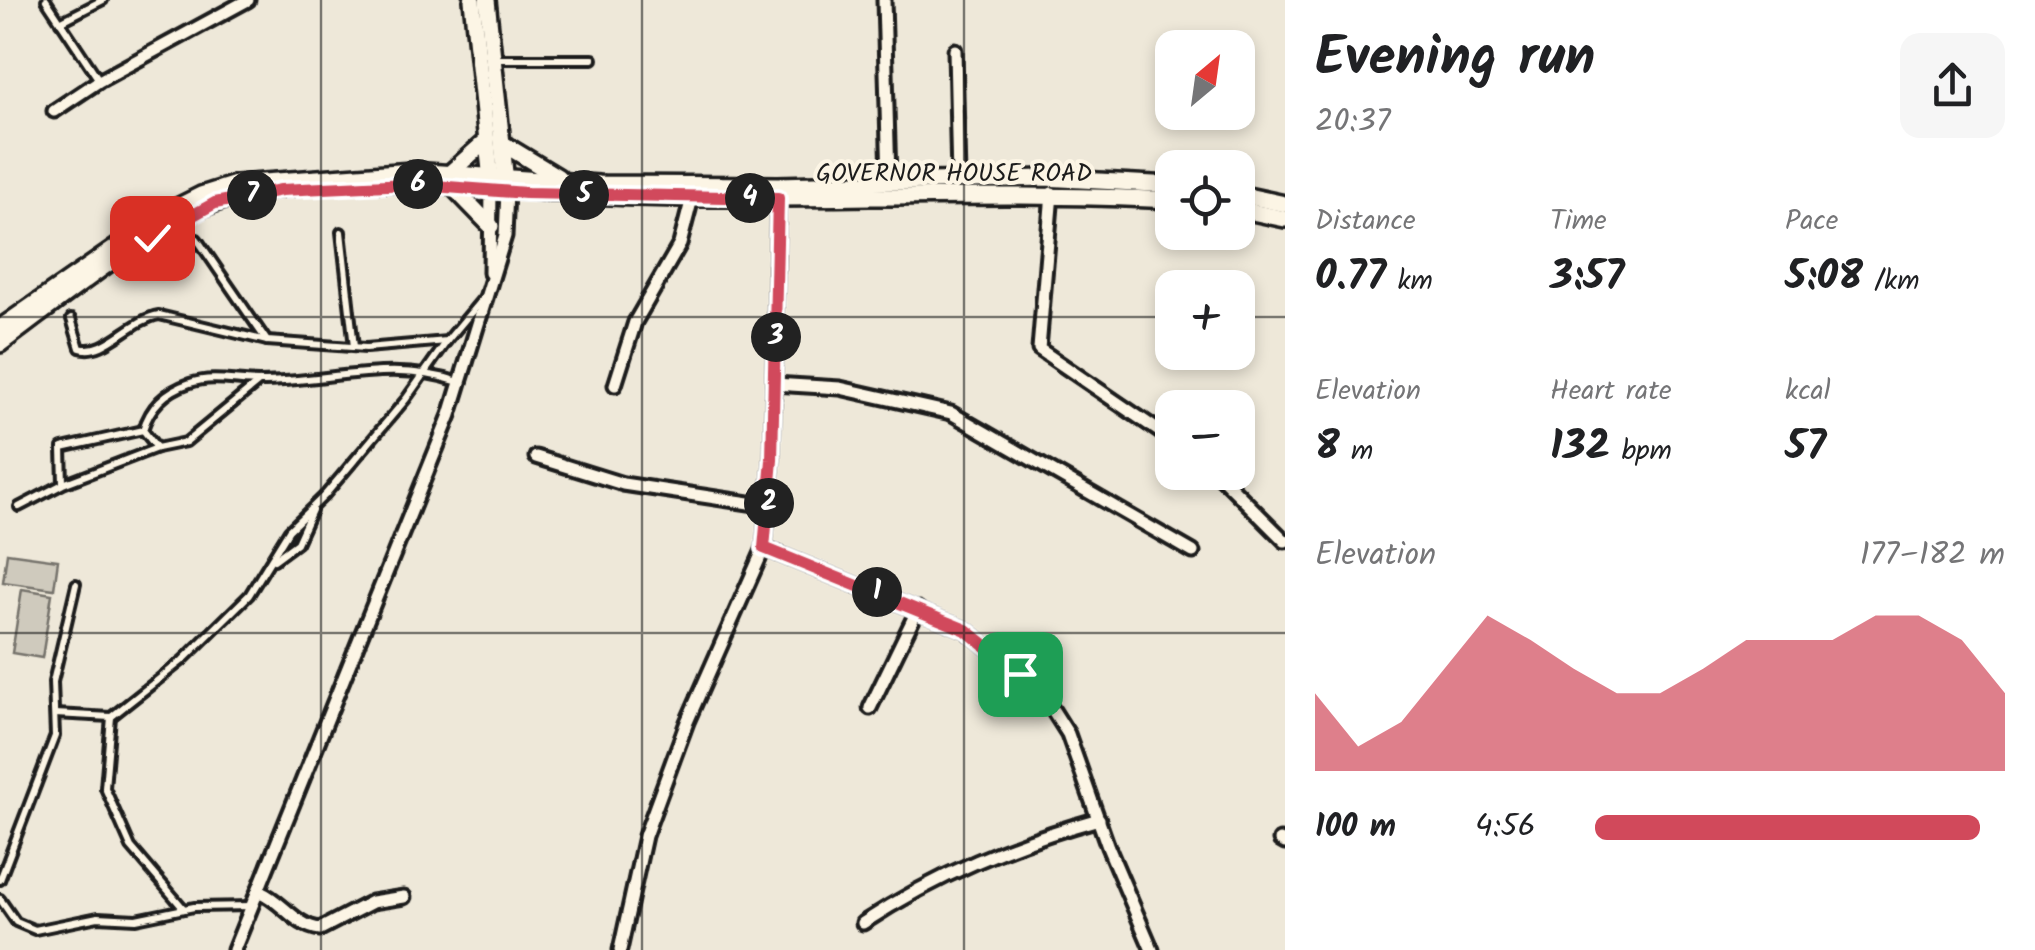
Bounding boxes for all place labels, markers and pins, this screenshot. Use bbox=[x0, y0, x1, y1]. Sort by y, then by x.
pin: 6 bbox=[393, 159, 443, 209]
pin: 7 bbox=[227, 170, 277, 220]
pin: 5 bbox=[559, 170, 609, 220]
pin: 4 bbox=[725, 173, 775, 223]
pin bbox=[110, 196, 195, 281]
pin: 3 bbox=[751, 312, 801, 362]
pin: 2 bbox=[744, 478, 794, 528]
pin: 1 bbox=[852, 567, 902, 617]
pin bbox=[978, 632, 1063, 717]

